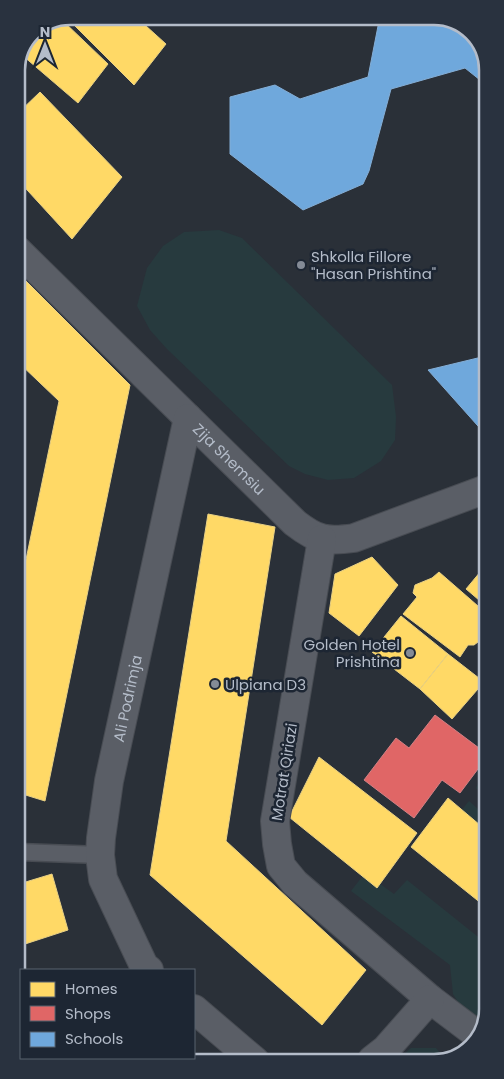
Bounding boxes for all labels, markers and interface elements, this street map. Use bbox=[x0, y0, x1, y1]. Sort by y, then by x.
north arrow bbox=[20, 20, 70, 70]
text: N bbox=[40, 22, 50, 42]
place label: Shkolla Fillore "Hasan Prishtina" bbox=[311, 246, 436, 284]
marker: Shkolla Fillore "Hasan Prishtina" bbox=[295, 259, 307, 271]
street label: Zija Shemsiu bbox=[189, 418, 271, 499]
place label: Golden Hotel Prishtina bbox=[304, 634, 400, 672]
marker: Golden Hotel Prishtina bbox=[404, 647, 416, 659]
street label: Ali Podrimja bbox=[107, 653, 147, 744]
place label: Ulpiana D3 bbox=[225, 674, 306, 695]
marker: Ulpiana D3 bbox=[209, 678, 221, 690]
street label: Motrat Qiriazi bbox=[266, 722, 302, 822]
legend bbox=[20, 969, 195, 1059]
text: Homes bbox=[65, 978, 118, 999]
text: Shops bbox=[65, 1003, 111, 1024]
text: Schools bbox=[65, 1028, 123, 1049]

